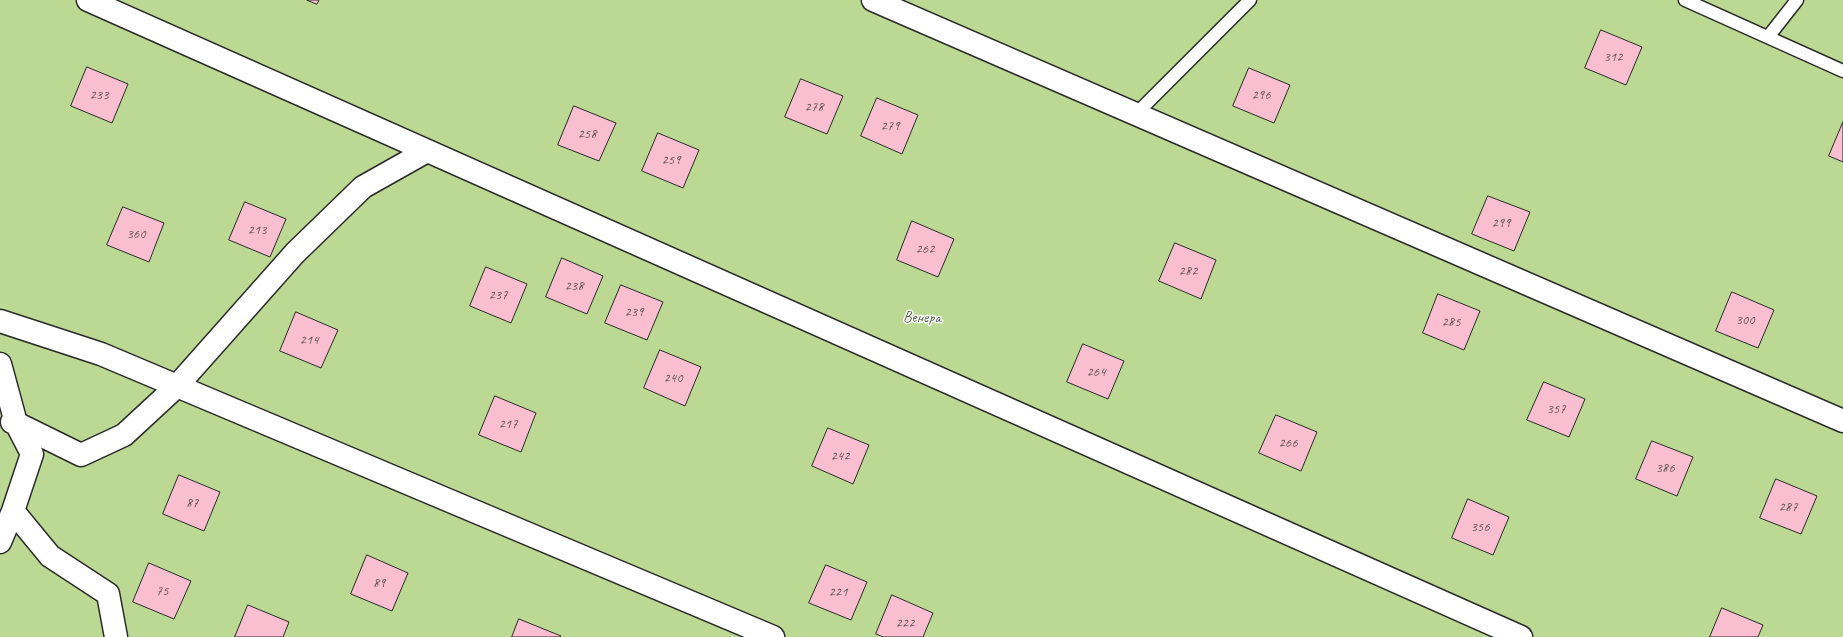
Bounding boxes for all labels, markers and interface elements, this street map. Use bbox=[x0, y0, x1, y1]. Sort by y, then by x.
house number: 312 bbox=[1604, 49, 1622, 65]
house number: 233 bbox=[90, 87, 108, 103]
house number: 296 bbox=[1252, 87, 1270, 103]
house number: 278 bbox=[805, 99, 823, 115]
house number: 279 bbox=[881, 118, 899, 134]
house number: 258 bbox=[578, 126, 596, 142]
house number: 259 bbox=[662, 152, 680, 168]
house number: 299 bbox=[1492, 215, 1510, 231]
house number: 213 bbox=[248, 222, 266, 238]
house number: 360 bbox=[127, 226, 145, 242]
house number: 262 bbox=[916, 241, 934, 257]
house number: 282 bbox=[1179, 263, 1197, 279]
house number: 238 bbox=[565, 278, 583, 294]
house number: 237 bbox=[489, 287, 507, 303]
house number: 239 bbox=[625, 304, 643, 320]
park label: Венера bbox=[903, 308, 941, 328]
house number: 300 bbox=[1736, 312, 1754, 328]
house number: 285 bbox=[1442, 314, 1460, 330]
house number: 214 bbox=[300, 332, 318, 348]
house number: 264 bbox=[1087, 364, 1105, 380]
house number: 240 bbox=[664, 370, 682, 386]
house number: 357 bbox=[1547, 401, 1565, 417]
house number: 217 bbox=[499, 416, 517, 432]
house number: 266 bbox=[1279, 435, 1297, 451]
house number: 242 bbox=[831, 448, 849, 464]
house number: 386 bbox=[1656, 460, 1674, 476]
house number: 87 bbox=[186, 495, 198, 511]
house number: 287 bbox=[1779, 499, 1797, 515]
house number: 356 bbox=[1471, 519, 1489, 535]
house number: 89 bbox=[373, 575, 385, 591]
house number: 75 bbox=[156, 583, 168, 599]
house number: 221 bbox=[829, 584, 847, 600]
house number: 222 bbox=[896, 615, 914, 631]

